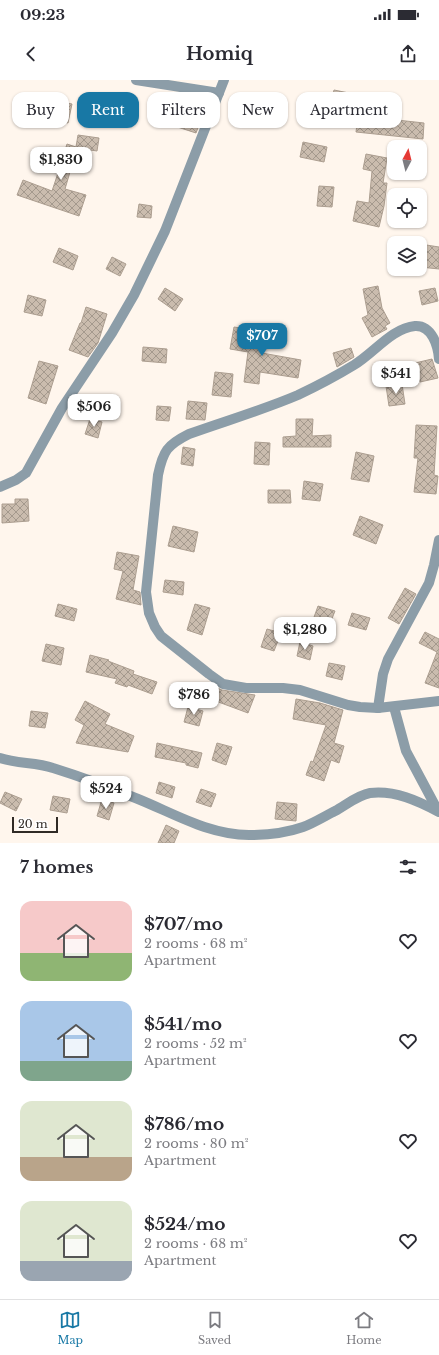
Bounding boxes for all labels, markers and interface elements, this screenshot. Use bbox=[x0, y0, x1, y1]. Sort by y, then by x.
text: 09:23 bbox=[20, 5, 65, 24]
icon: back bbox=[20, 43, 42, 65]
text: Homiq bbox=[186, 43, 253, 65]
icon: share bbox=[397, 43, 419, 65]
chip: Buy bbox=[12, 92, 69, 128]
chip: Rent bbox=[77, 92, 139, 128]
chip: Filters bbox=[147, 92, 220, 128]
chip: New bbox=[228, 92, 288, 128]
chip: Apartment bbox=[296, 92, 402, 128]
north arrow bbox=[387, 140, 427, 180]
map controls bbox=[387, 140, 427, 276]
pin: $1,830 bbox=[28, 147, 94, 181]
text: $1,830 bbox=[39, 151, 83, 168]
button: locate bbox=[387, 188, 427, 228]
button: layers bbox=[387, 236, 427, 276]
pin: $707 bbox=[238, 323, 286, 357]
text: $707 bbox=[246, 327, 278, 344]
pin: $541 bbox=[372, 361, 420, 395]
text: $541 bbox=[381, 365, 411, 382]
pin: $506 bbox=[70, 394, 118, 428]
text: $506 bbox=[77, 398, 111, 415]
pin: $1,280 bbox=[272, 617, 338, 651]
text: $1,280 bbox=[283, 621, 327, 638]
pin: $786 bbox=[170, 682, 218, 716]
text: $786 bbox=[178, 686, 210, 703]
pin: $524 bbox=[82, 776, 130, 810]
text: $524 bbox=[89, 780, 123, 797]
scale bar bbox=[12, 815, 58, 834]
text: 20 m bbox=[18, 817, 48, 831]
icon: filters bbox=[397, 856, 419, 878]
text: 7 homes bbox=[20, 857, 93, 878]
text: $707/mo bbox=[144, 914, 223, 935]
icon: home bbox=[52, 917, 100, 965]
icon: heart bbox=[397, 930, 419, 952]
text: 2 rooms · 68 m² bbox=[144, 935, 247, 952]
text: Apartment bbox=[144, 952, 216, 969]
text: $541/mo bbox=[144, 1014, 222, 1035]
icon: home bbox=[52, 1017, 100, 1065]
icon: heart bbox=[397, 1030, 419, 1052]
text: 2 rooms · 52 m² bbox=[144, 1035, 247, 1052]
text: Apartment bbox=[144, 1052, 216, 1069]
text: $786/mo bbox=[144, 1114, 224, 1135]
icon: home bbox=[52, 1117, 100, 1165]
icon: heart bbox=[397, 1130, 419, 1152]
text: 2 rooms · 80 m² bbox=[144, 1135, 248, 1152]
text: Apartment bbox=[144, 1152, 216, 1169]
text: $524/mo bbox=[144, 1214, 226, 1235]
icon: home bbox=[52, 1217, 100, 1265]
icon: heart bbox=[397, 1230, 419, 1252]
text: 2 rooms · 68 m² bbox=[144, 1235, 247, 1252]
text: Apartment bbox=[144, 1252, 216, 1269]
tab: Map bbox=[58, 1309, 83, 1347]
tab: Saved bbox=[198, 1309, 231, 1347]
tab: Home bbox=[346, 1309, 381, 1347]

